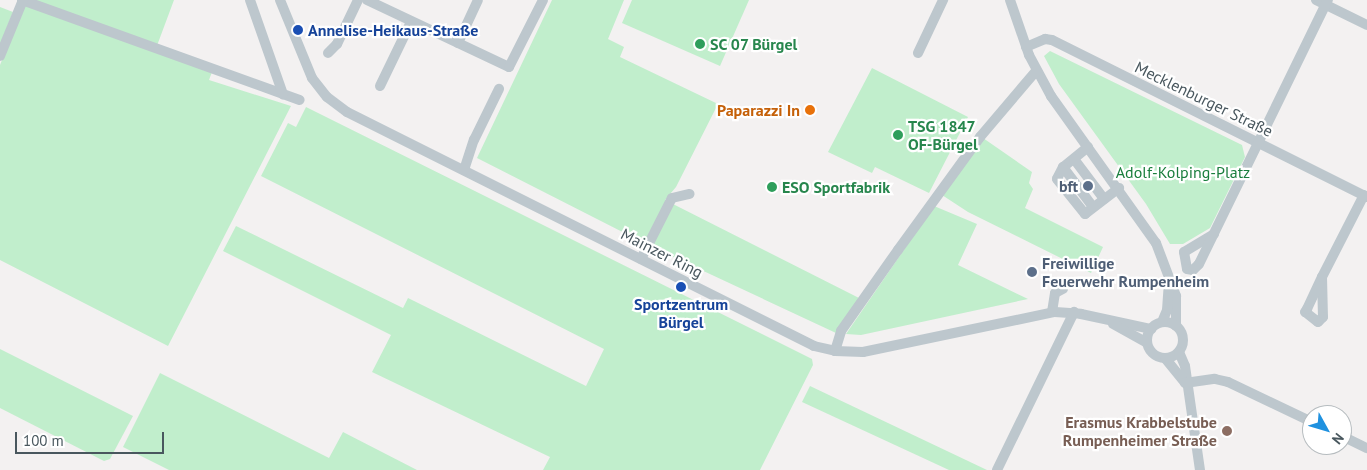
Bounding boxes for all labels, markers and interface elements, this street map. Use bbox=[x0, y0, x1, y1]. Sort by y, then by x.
place label: Annelise-Heikaus-Straße bbox=[308, 20, 478, 40]
marker: Annelise-Heikaus-Straße bbox=[292, 24, 304, 36]
place label: SC 07 Bürgel bbox=[710, 34, 799, 54]
marker: SC 07 Bürgel bbox=[694, 38, 706, 50]
street label: Mecklenburger Straße bbox=[1132, 57, 1276, 141]
place label: Paparazzi In bbox=[717, 100, 800, 120]
marker: Paparazzi In bbox=[804, 104, 816, 116]
place label: TSG 1847 OF-Bürgel bbox=[908, 116, 978, 154]
marker: TSG 1847 OF-Bürgel bbox=[892, 129, 904, 141]
park label: Adolf-Kolping-Platz bbox=[1116, 162, 1250, 182]
place label: bft bbox=[1059, 176, 1078, 196]
place label: ESO Sportfabrik bbox=[782, 177, 890, 197]
marker: bft bbox=[1082, 180, 1094, 192]
marker: ESO Sportfabrik bbox=[766, 181, 778, 193]
street label: Mainzer Ring bbox=[618, 224, 706, 282]
place label: Freiwillige Feuerwehr Rumpenheim bbox=[1042, 253, 1209, 291]
marker: Freiwillige Feuerwehr Rumpenheim bbox=[1026, 266, 1038, 278]
marker: Sportzentrum Bürgel bbox=[675, 281, 687, 293]
place label: Sportzentrum Bürgel bbox=[634, 294, 728, 332]
north arrow bbox=[1302, 405, 1352, 455]
place label: Erasmus Krabbelstube Rumpenheimer Straße bbox=[1063, 412, 1217, 450]
scale bar bbox=[18, 422, 166, 454]
marker: Erasmus Krabbelstube Rumpenheimer Straße bbox=[1221, 425, 1233, 437]
text: N bbox=[1328, 430, 1348, 448]
text: 100 m bbox=[23, 431, 64, 450]

